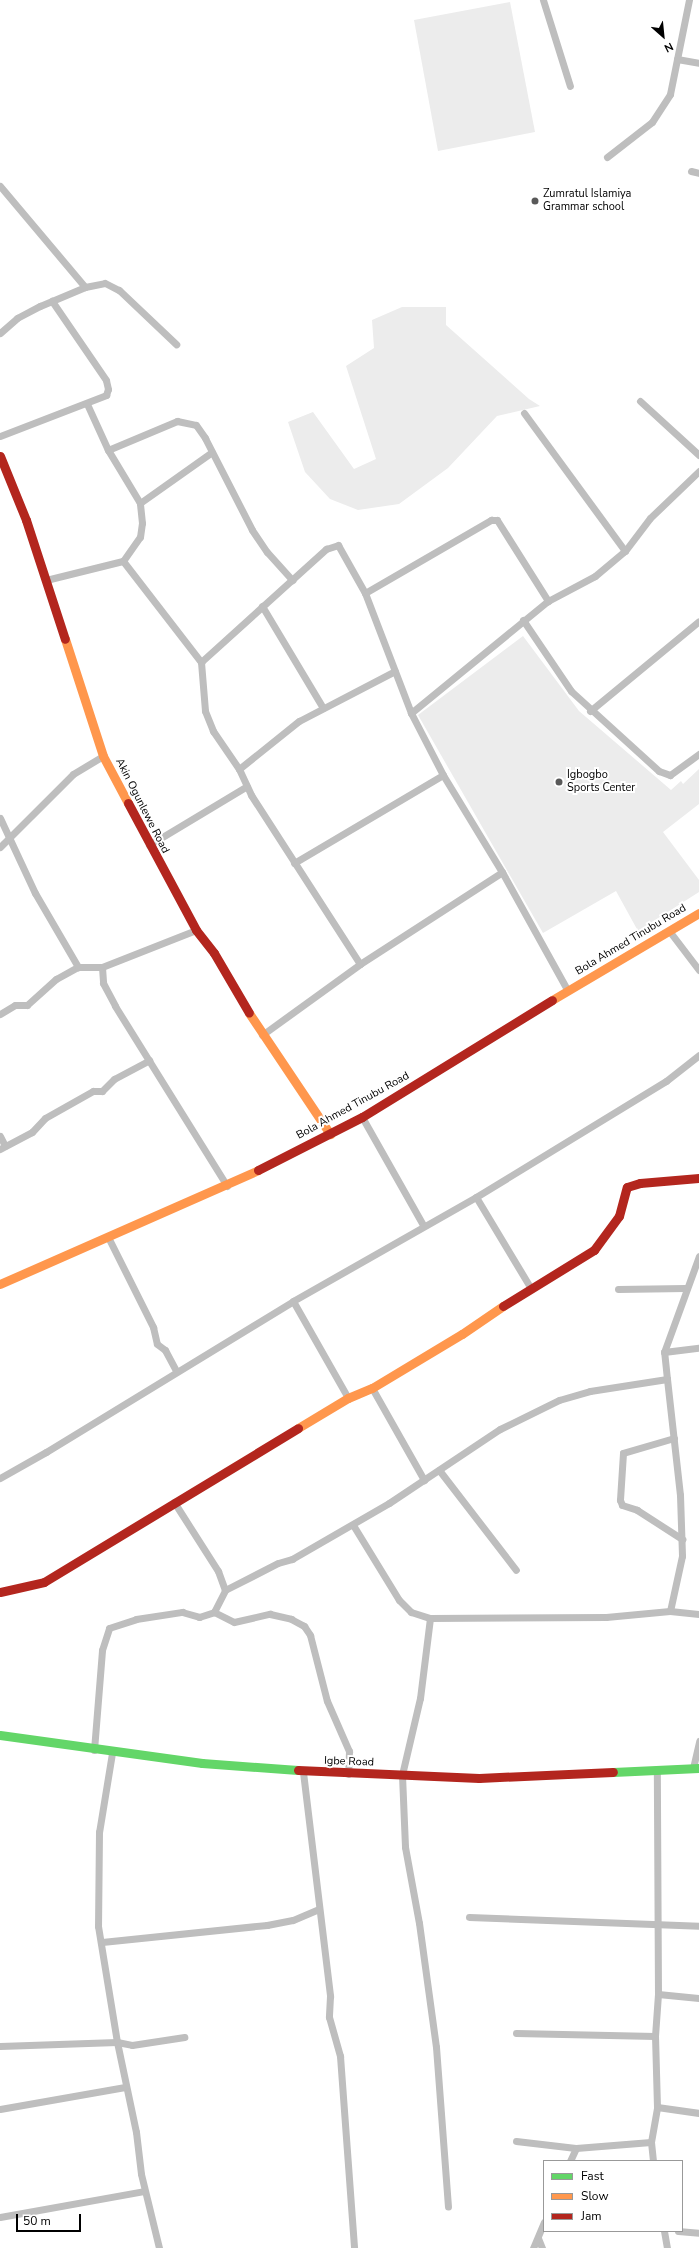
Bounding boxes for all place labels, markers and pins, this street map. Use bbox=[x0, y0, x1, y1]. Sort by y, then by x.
place label: Zumratul Islamiya Grammar school bbox=[543, 188, 631, 214]
marker: Zumratul Islamiya Grammar school bbox=[530, 196, 540, 206]
place label: Igbogbo Sports Center bbox=[567, 769, 635, 795]
marker: Igbogbo Sports Center bbox=[554, 777, 564, 787]

